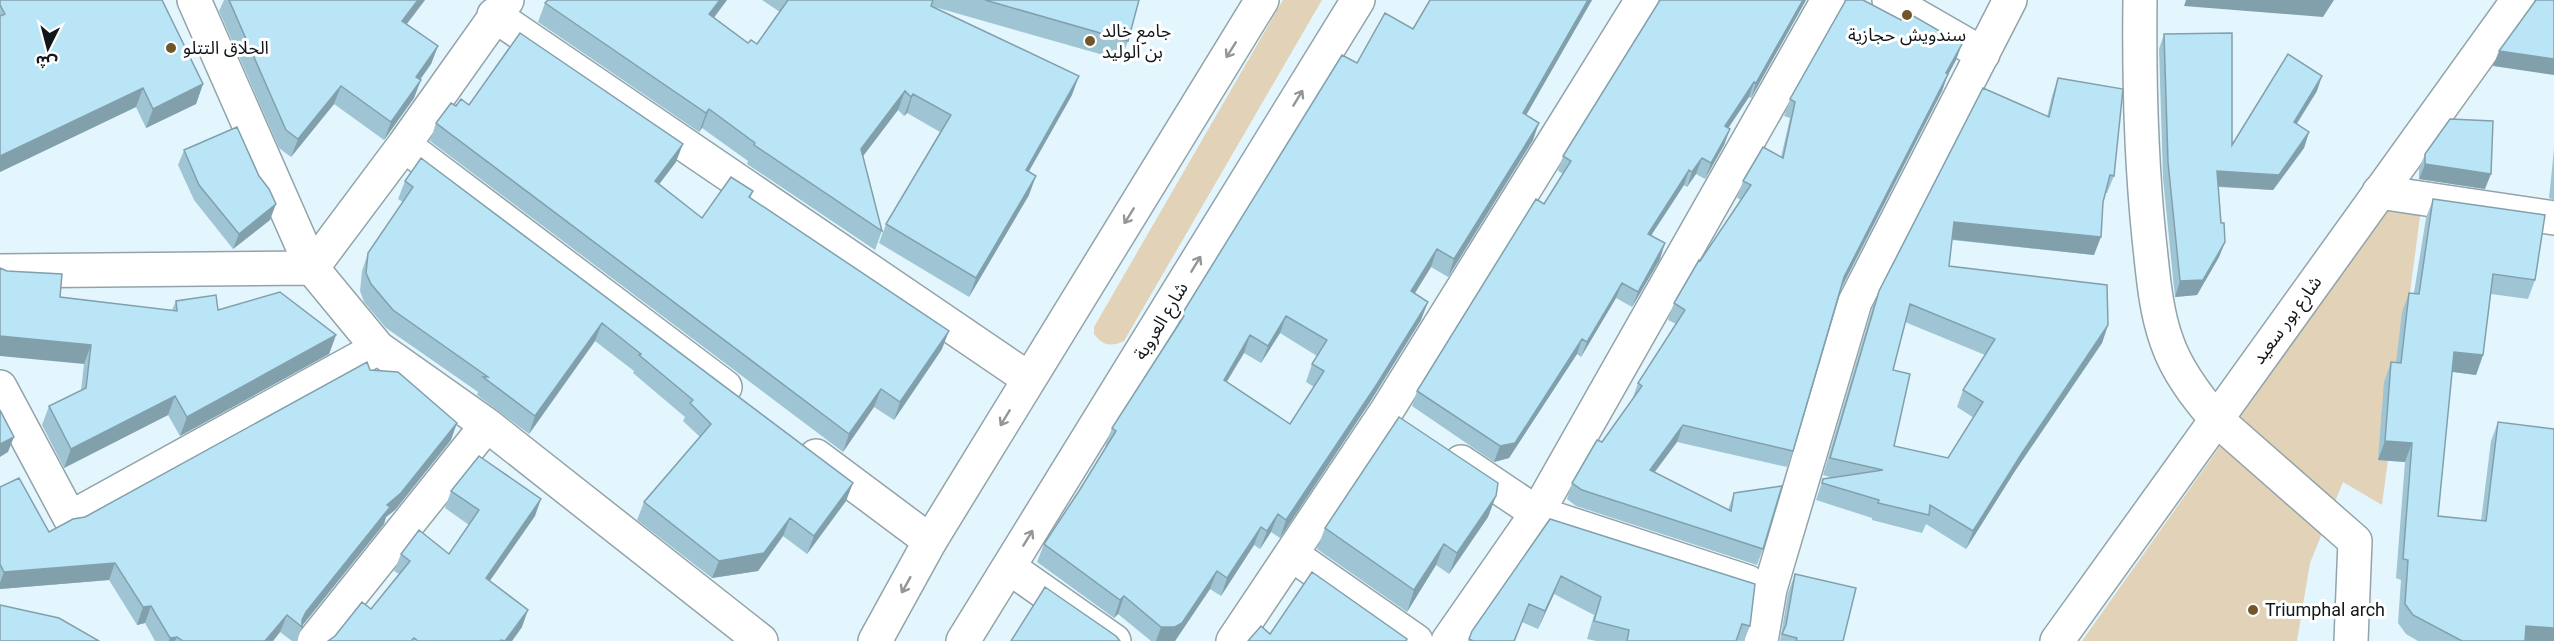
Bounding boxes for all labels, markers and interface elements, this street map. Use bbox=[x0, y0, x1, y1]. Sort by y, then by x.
marker: سندويش حجازية bbox=[1900, 8, 1914, 22]
north arrow bbox=[18, 18, 78, 78]
place label: جامع خالد بن الوليد bbox=[1102, 20, 1171, 63]
place label: سندويش حجازية bbox=[1848, 24, 1966, 46]
marker: جامع خالد بن الوليد bbox=[1083, 34, 1097, 48]
place label: الحلاق التتلو bbox=[183, 37, 269, 59]
marker: الحلاق التتلو bbox=[164, 41, 178, 55]
one-way arrow bbox=[1225, 41, 1237, 58]
text: ش bbox=[35, 52, 58, 73]
one-way arrow bbox=[1292, 90, 1304, 107]
one-way arrow bbox=[1123, 207, 1135, 224]
one-way arrow bbox=[1190, 256, 1202, 273]
street label: شارع بور سعيد bbox=[2248, 272, 2329, 370]
street label: شارع العروبة bbox=[1129, 278, 1195, 365]
one-way arrow bbox=[999, 409, 1011, 426]
one-way arrow bbox=[1023, 530, 1035, 547]
one-way arrow bbox=[899, 577, 911, 594]
place label: Triumphal arch bbox=[2265, 599, 2385, 620]
marker: Triumphal arch bbox=[2246, 603, 2260, 617]

